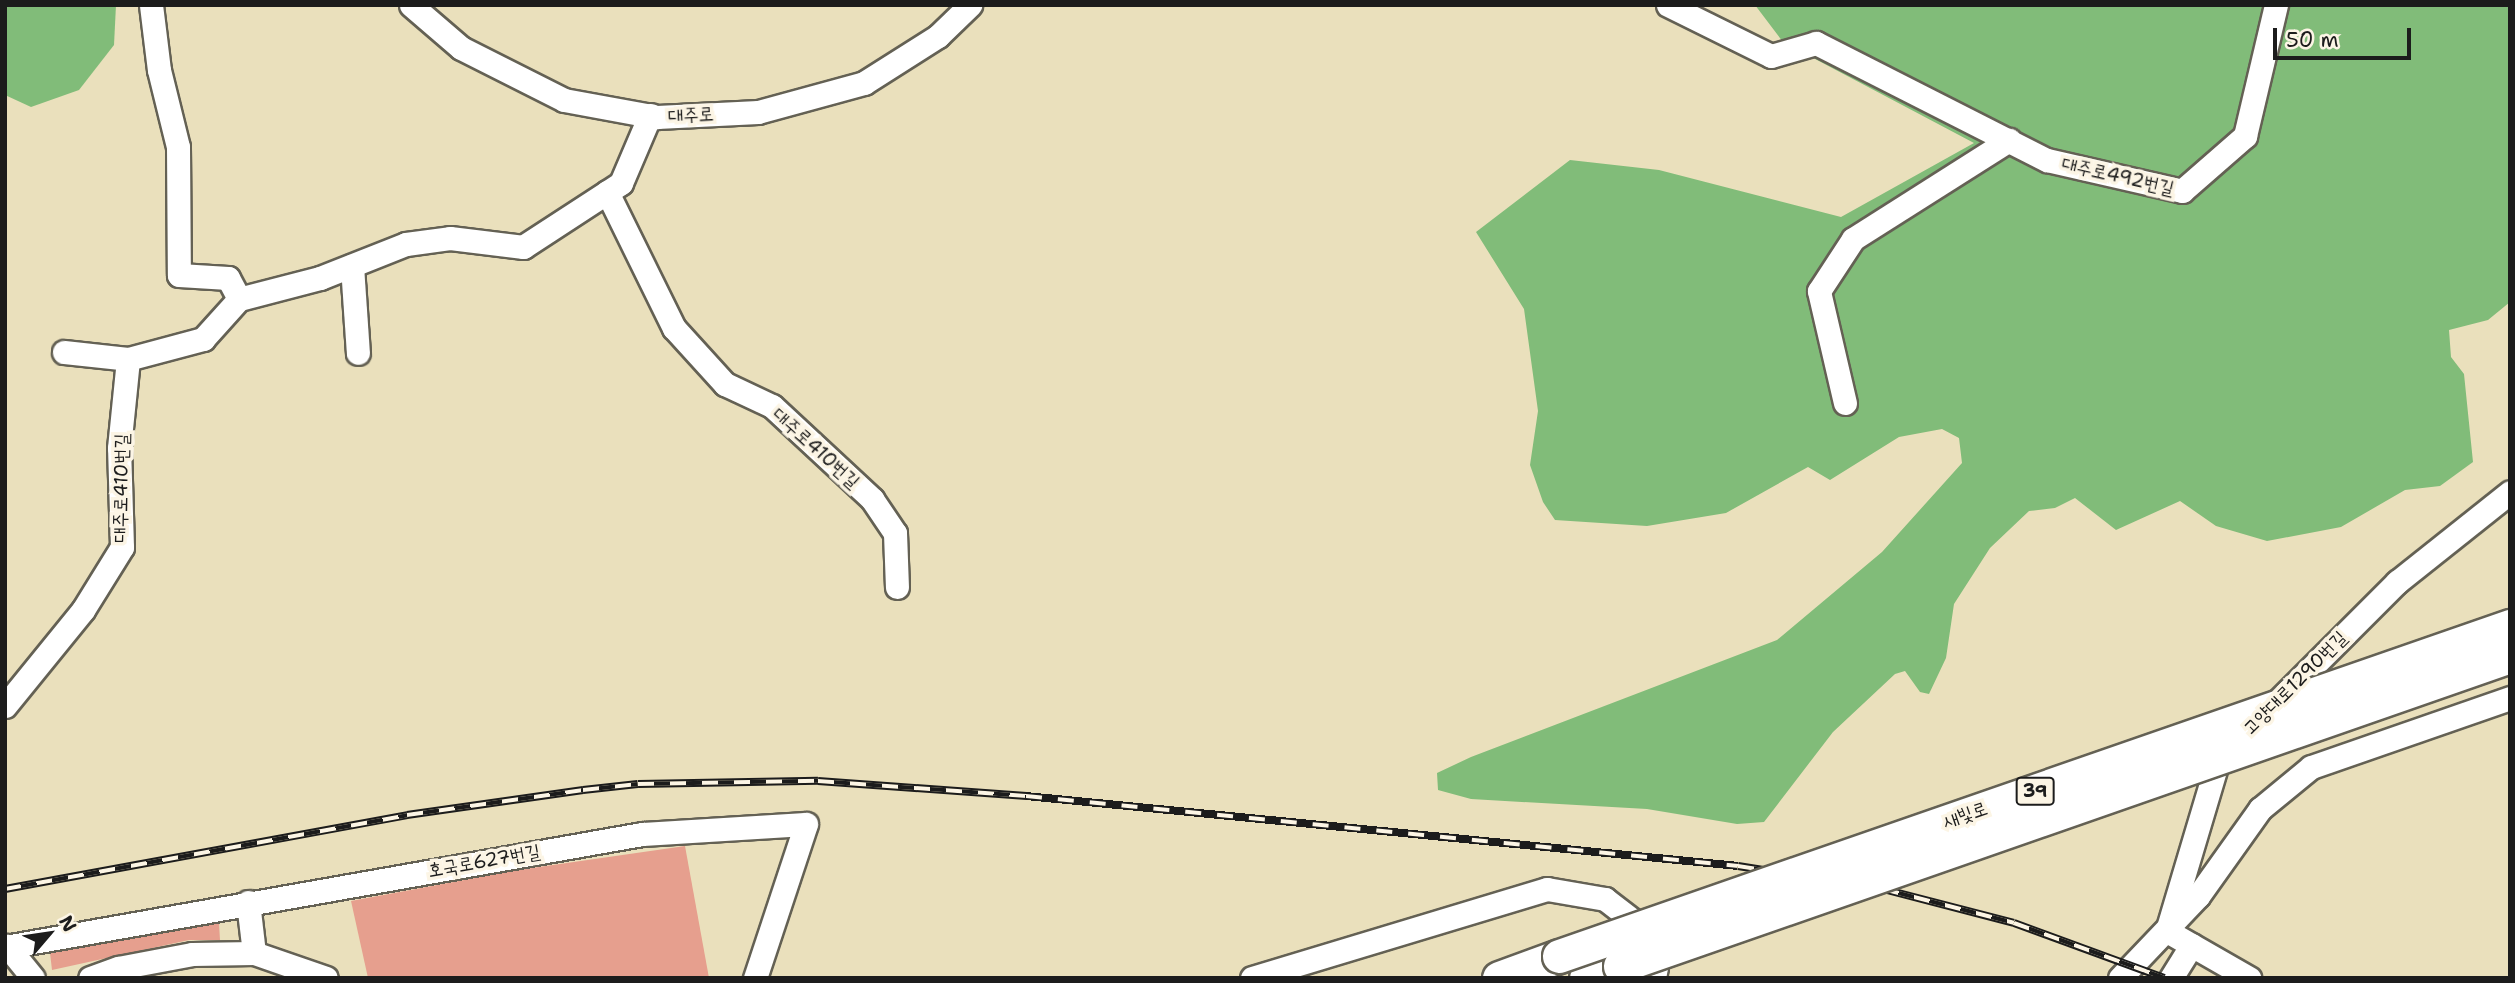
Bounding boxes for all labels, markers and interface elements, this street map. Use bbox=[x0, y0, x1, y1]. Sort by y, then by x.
scale bar bbox=[2277, 14, 2415, 58]
text: 50 m bbox=[2286, 26, 2339, 54]
street label: 대주로 bbox=[668, 102, 714, 128]
street label: 대주로492번길 bbox=[2060, 152, 2176, 200]
street label: 대주로410번길 bbox=[768, 403, 864, 493]
street label: 대주로410번길 bbox=[109, 433, 133, 543]
street label: 고양대로1290번길 bbox=[2238, 626, 2352, 740]
road number: 39 bbox=[2014, 776, 2056, 806]
street label: 새빛로 bbox=[1940, 797, 1990, 833]
street label: 호국로627번길 bbox=[426, 840, 542, 882]
north arrow bbox=[14, 899, 84, 969]
text: N bbox=[53, 911, 82, 936]

